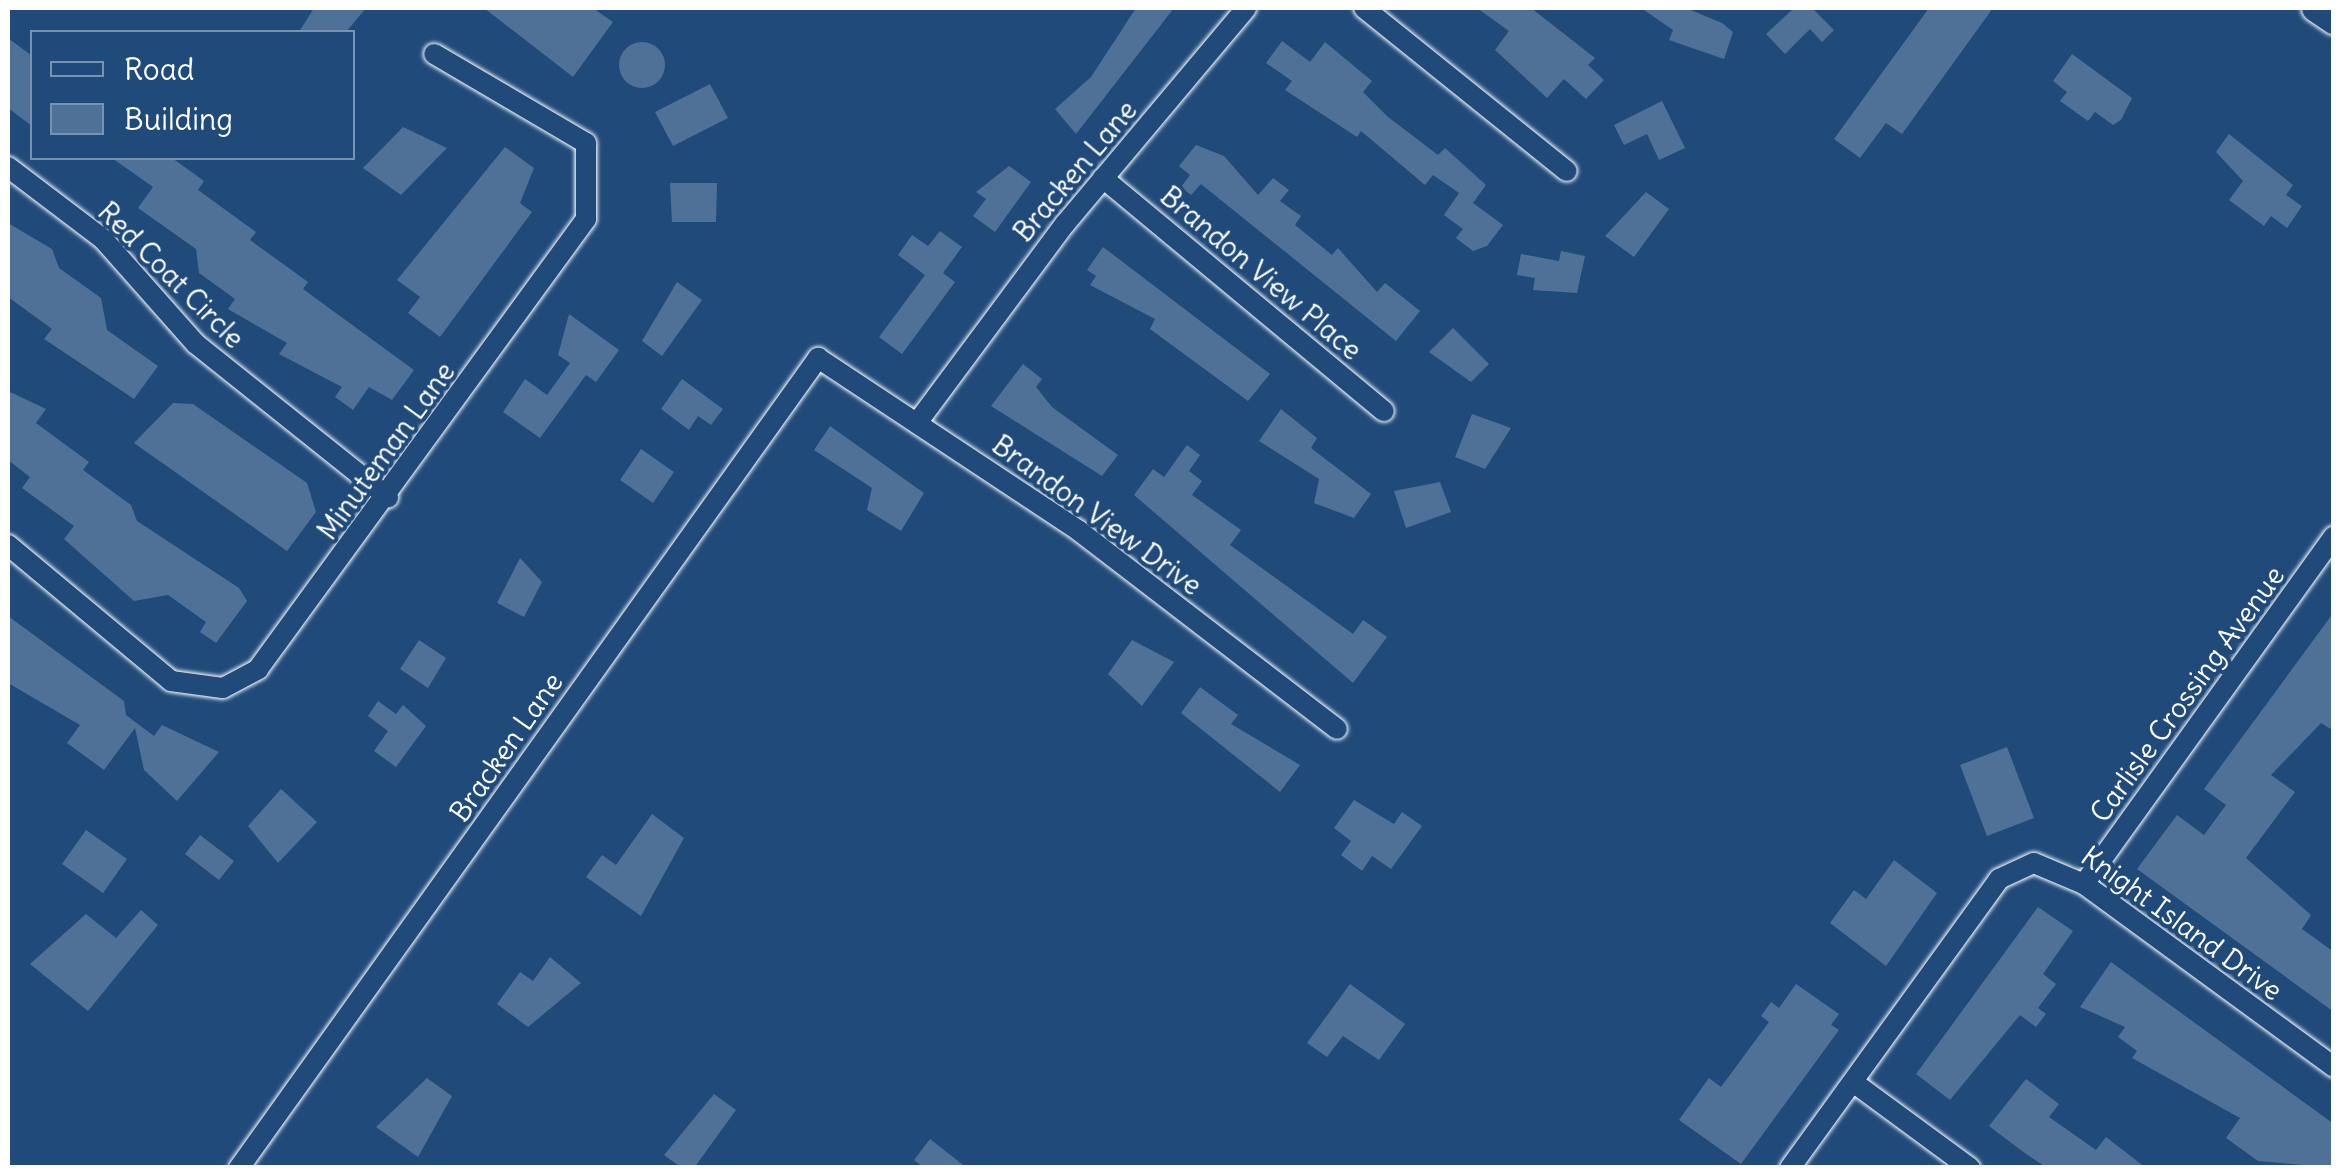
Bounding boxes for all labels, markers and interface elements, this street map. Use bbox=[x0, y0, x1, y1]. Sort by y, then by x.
legend bbox=[30, 30, 355, 160]
text: Road bbox=[124, 50, 194, 88]
street label: Bracken Lane bbox=[1006, 94, 1144, 248]
text: Building bbox=[124, 100, 233, 138]
street label: Brandon View Place bbox=[1154, 179, 1368, 367]
street label: Red Coat Circle bbox=[91, 195, 251, 355]
street label: Minuteman Lane bbox=[310, 356, 462, 546]
street label: Brandon View Drive bbox=[986, 428, 1208, 602]
street label: Carlisle Crossing Avenue bbox=[2083, 559, 2291, 829]
street label: Bracken Lane bbox=[442, 666, 570, 828]
street label: Knight Island Drive bbox=[2075, 839, 2289, 1007]

